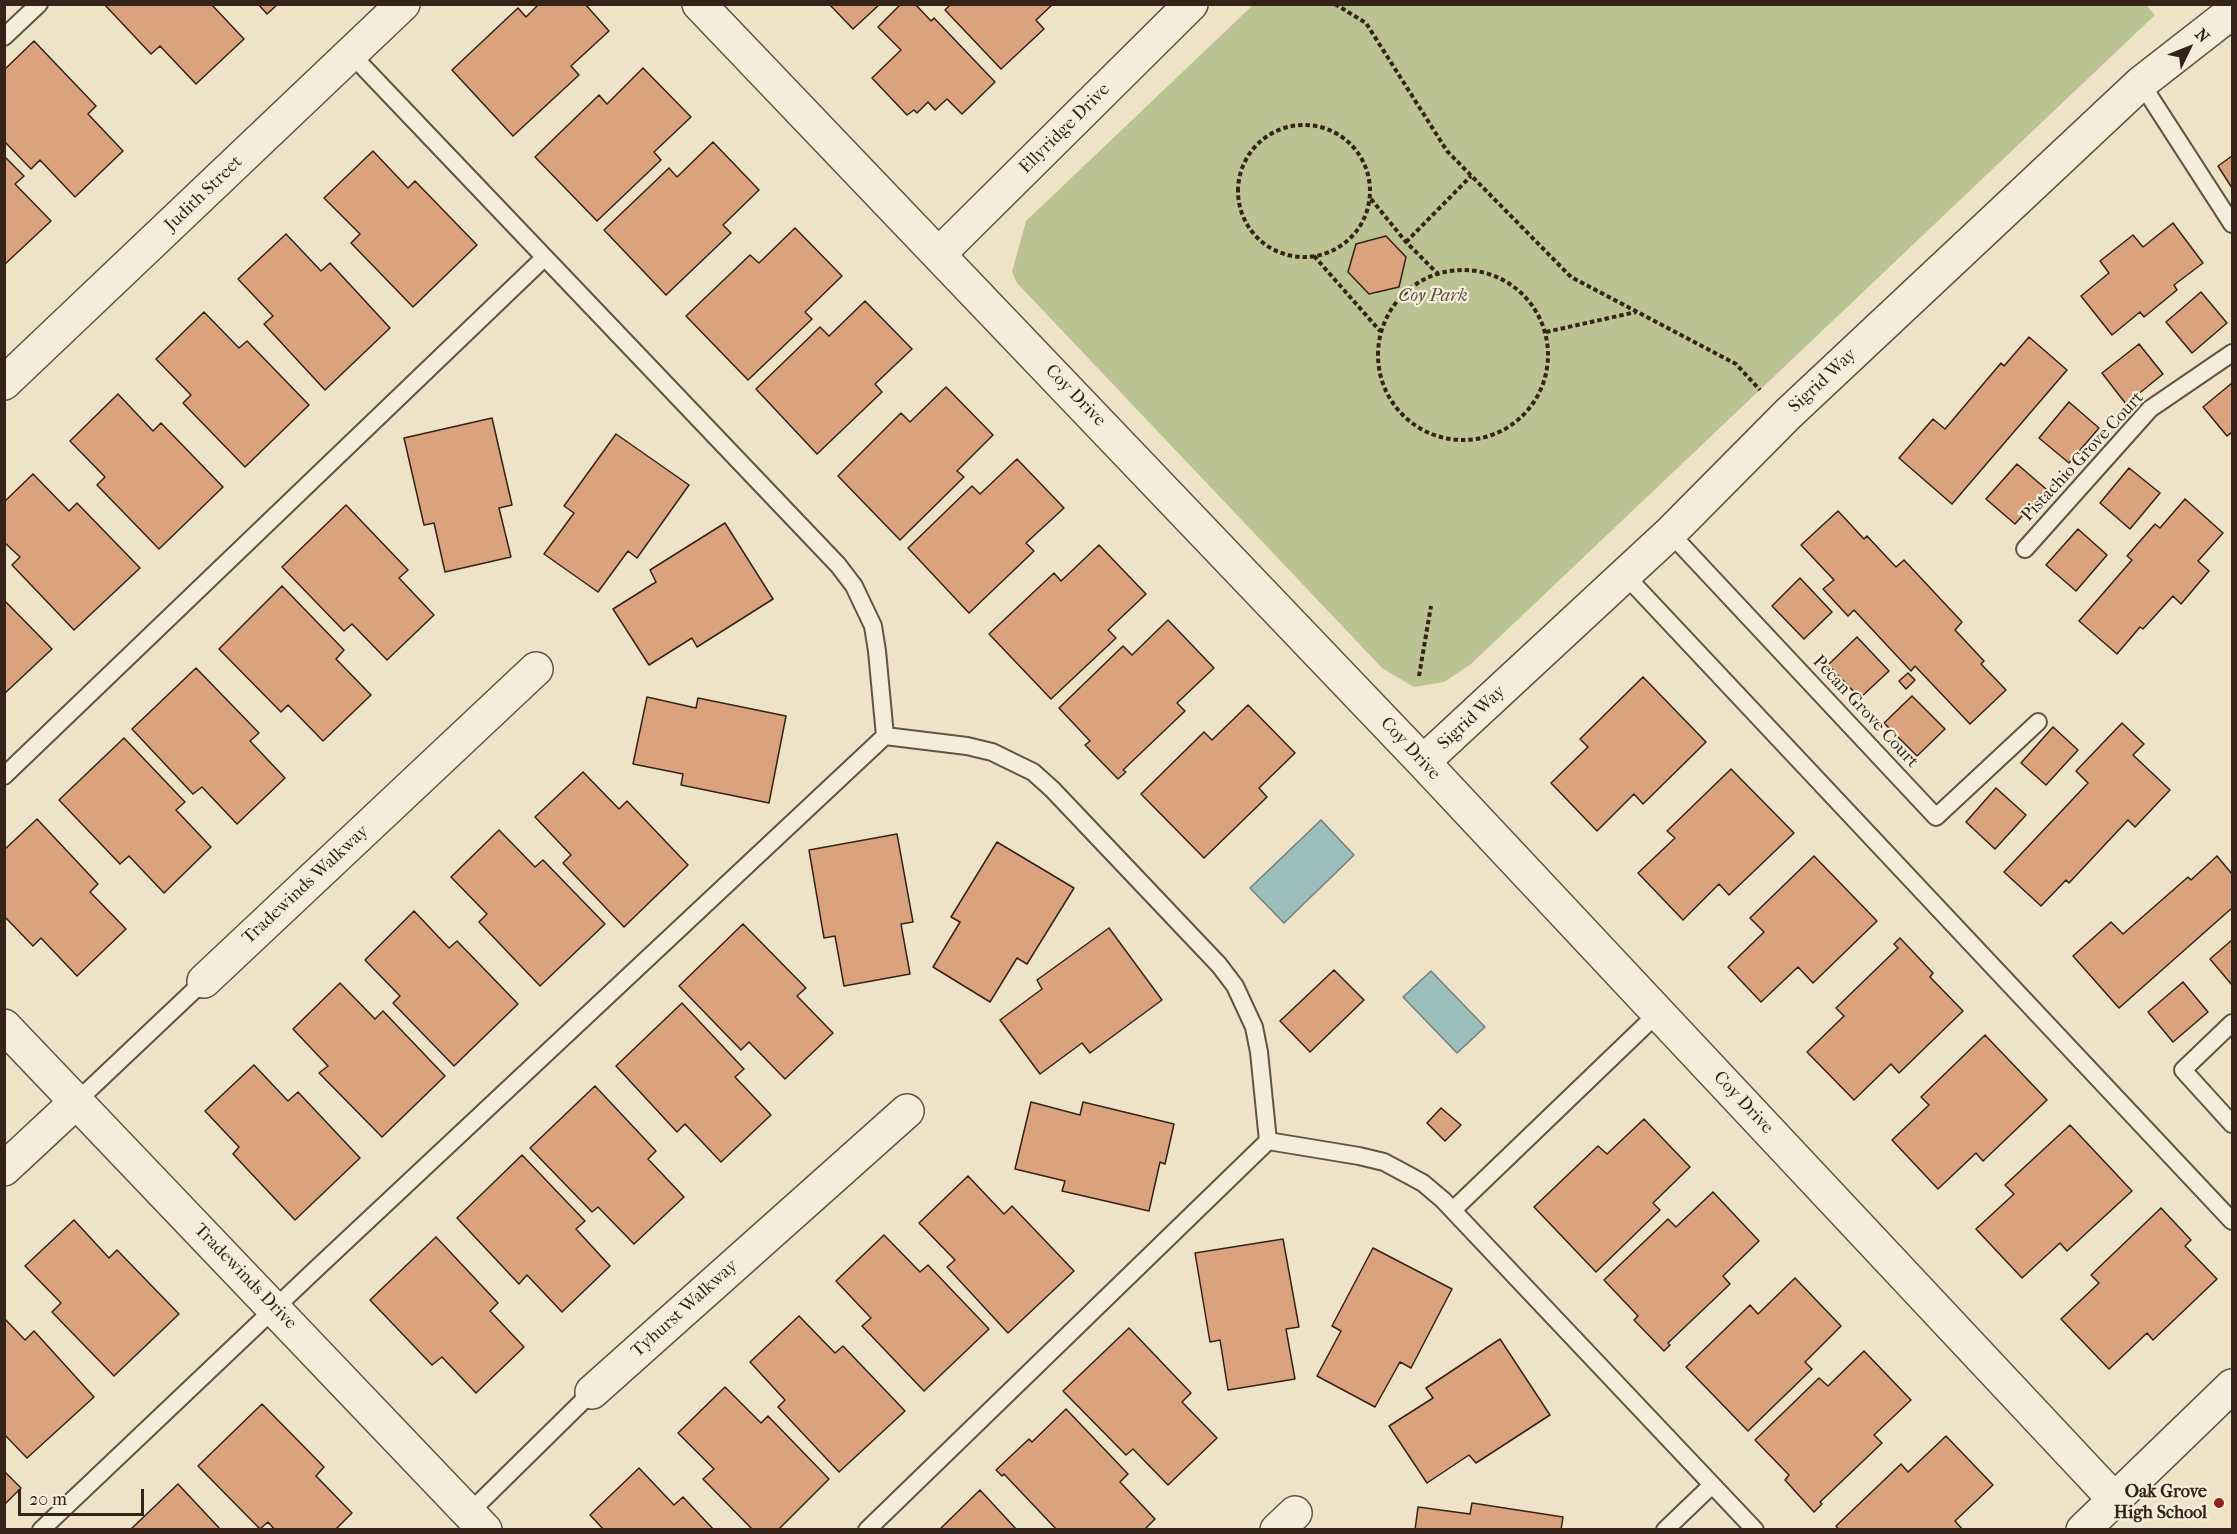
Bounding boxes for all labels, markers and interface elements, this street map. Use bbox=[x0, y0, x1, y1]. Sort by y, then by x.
north arrow bbox=[2159, 18, 2219, 78]
text: N bbox=[2191, 24, 2214, 46]
street label: Ellyridge Drive bbox=[1015, 79, 1115, 179]
street label: Judith Street bbox=[161, 152, 247, 236]
park label: Coy Park bbox=[1398, 286, 1468, 308]
street label: Sigrid Way bbox=[1785, 344, 1861, 418]
street label: Coy Drive bbox=[1040, 360, 1110, 432]
street label: Pistachio Grove Court bbox=[2017, 388, 2149, 526]
street label: Pecan Grove Court bbox=[1807, 651, 1923, 773]
street label: Sigrid Way bbox=[1434, 681, 1510, 755]
street label: Coy Drive bbox=[1375, 713, 1445, 785]
street label: Tradewinds Walkway bbox=[238, 821, 374, 949]
street label: Coy Drive bbox=[1708, 1067, 1778, 1139]
street label: Tradewinds Drive bbox=[189, 1220, 301, 1334]
street label: Tyhurst Walkway bbox=[627, 1256, 743, 1362]
scale bar bbox=[21, 1477, 147, 1515]
place label: Oak Grove High School bbox=[2114, 1482, 2207, 1524]
text: 20 m bbox=[29, 1489, 67, 1510]
marker: Oak Grove High School bbox=[2212, 1496, 2226, 1510]

